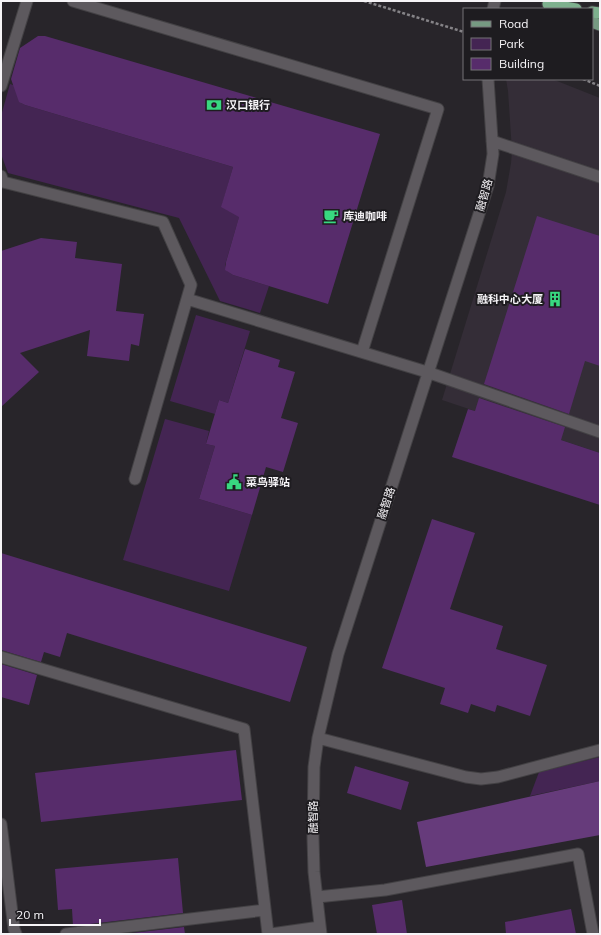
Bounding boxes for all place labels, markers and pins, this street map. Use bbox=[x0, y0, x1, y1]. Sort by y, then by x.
bank icon: 汉口银行 bbox=[205, 96, 223, 114]
place label: 汉口银行 bbox=[226, 98, 270, 112]
cafe icon: 库迪咖啡 bbox=[322, 207, 340, 225]
place label: 库迪咖啡 bbox=[343, 209, 387, 223]
building icon: 融科中心大厦 bbox=[546, 290, 564, 308]
place label: 融科中心大厦 bbox=[477, 292, 543, 306]
public building icon: 菜鸟驿站 bbox=[225, 473, 243, 491]
place label: 菜鸟驿站 bbox=[246, 475, 290, 489]

